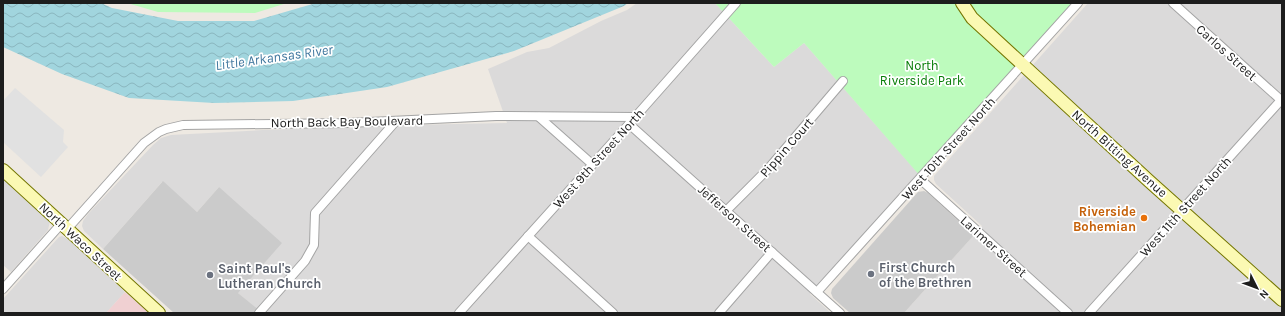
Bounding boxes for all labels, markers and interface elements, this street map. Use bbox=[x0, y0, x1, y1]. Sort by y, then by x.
street label: Carlos Street bbox=[1193, 21, 1260, 84]
water label: Little Arkansas River bbox=[214, 41, 335, 74]
park label: North Riverside Park bbox=[880, 58, 964, 88]
street label: West 10th Street North bbox=[898, 94, 998, 203]
street label: West 9th Street North bbox=[550, 106, 647, 211]
street label: North Bitting Avenue bbox=[1069, 107, 1171, 200]
street label: North Back Bay Boulevard bbox=[271, 113, 423, 130]
street label: Pippin Court bbox=[757, 115, 816, 180]
street label: West 11th Street North bbox=[1137, 153, 1234, 259]
street label: Jefferson Street bbox=[695, 182, 774, 255]
street label: North Waco Street bbox=[36, 199, 125, 284]
place label: Riverside Bohemian bbox=[1073, 204, 1136, 234]
street label: Larimer Street bbox=[957, 213, 1030, 280]
marker: Riverside Bohemian bbox=[1139, 213, 1149, 223]
place label: First Church of the Brethren bbox=[879, 260, 972, 290]
place label: Saint Paul's Lutheran Church bbox=[218, 261, 321, 291]
north arrow bbox=[1237, 268, 1277, 308]
marker: First Church of the Brethren bbox=[866, 269, 876, 279]
marker: Saint Paul's Lutheran Church bbox=[205, 270, 215, 280]
text: N bbox=[1257, 287, 1272, 302]

